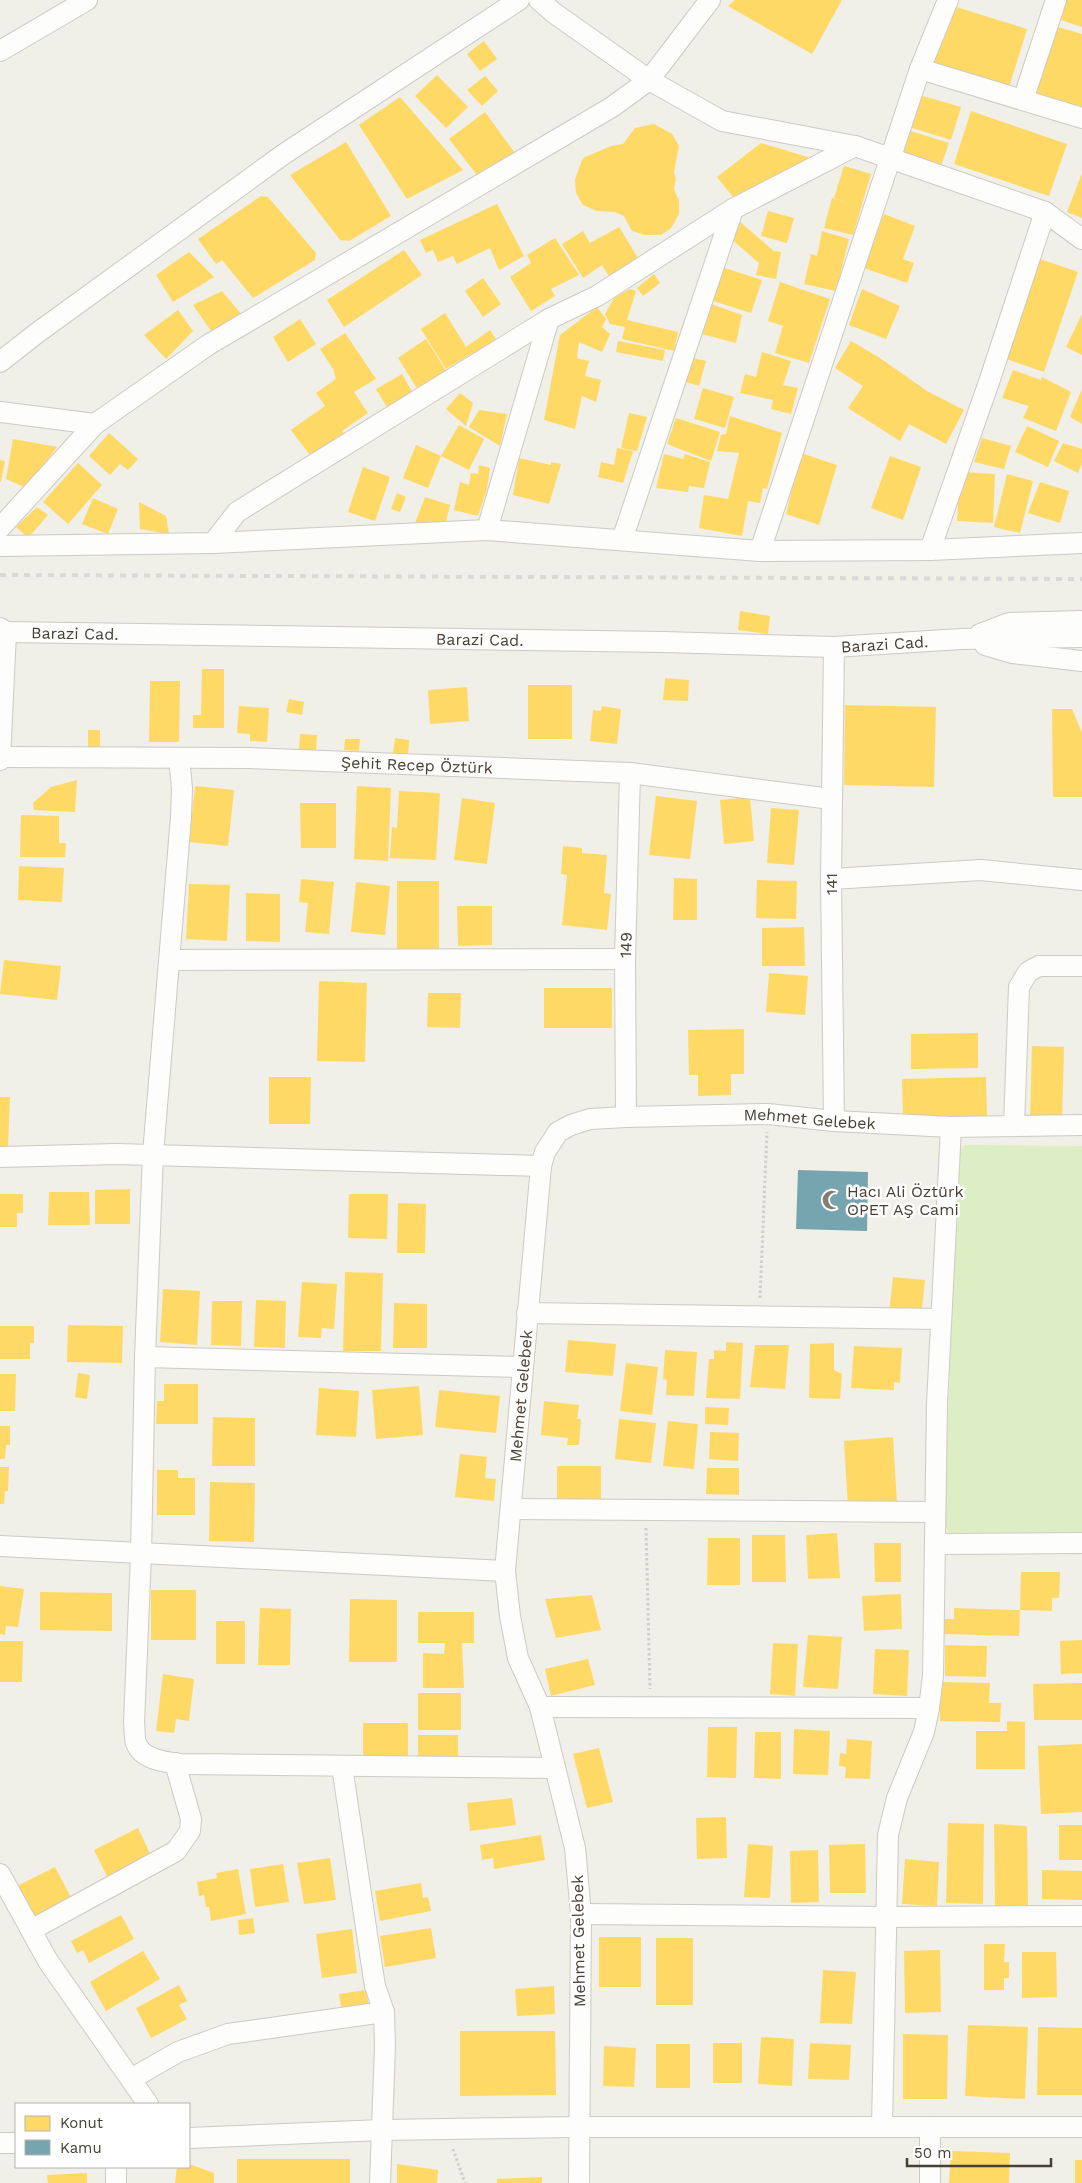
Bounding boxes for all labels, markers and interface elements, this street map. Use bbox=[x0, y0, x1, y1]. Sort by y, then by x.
street label: Barazi Cad. bbox=[31, 623, 119, 644]
street label: Barazi Cad. bbox=[436, 630, 524, 650]
street label: Barazi Cad. bbox=[840, 632, 929, 657]
street label: Şehit Recep Öztürk bbox=[341, 753, 493, 778]
street label: 141 bbox=[822, 873, 841, 895]
street label: 149 bbox=[616, 932, 636, 958]
street label: Mehmet Gelebek bbox=[743, 1105, 876, 1133]
place label: Hacı Ali Öztürk OPET AŞ Cami bbox=[847, 1182, 964, 1219]
mosque icon: Hacı Ali Öztürk OPET AŞ Cami bbox=[821, 1189, 843, 1211]
street label: Mehmet Gelebek bbox=[506, 1329, 536, 1463]
street label: Mehmet Gelebek bbox=[568, 1875, 589, 2007]
legend bbox=[15, 2103, 190, 2168]
text: Konut bbox=[60, 2114, 104, 2132]
scale bar bbox=[907, 2136, 1051, 2168]
text: Kamu bbox=[60, 2139, 102, 2157]
text: 50 m bbox=[914, 2144, 951, 2162]

